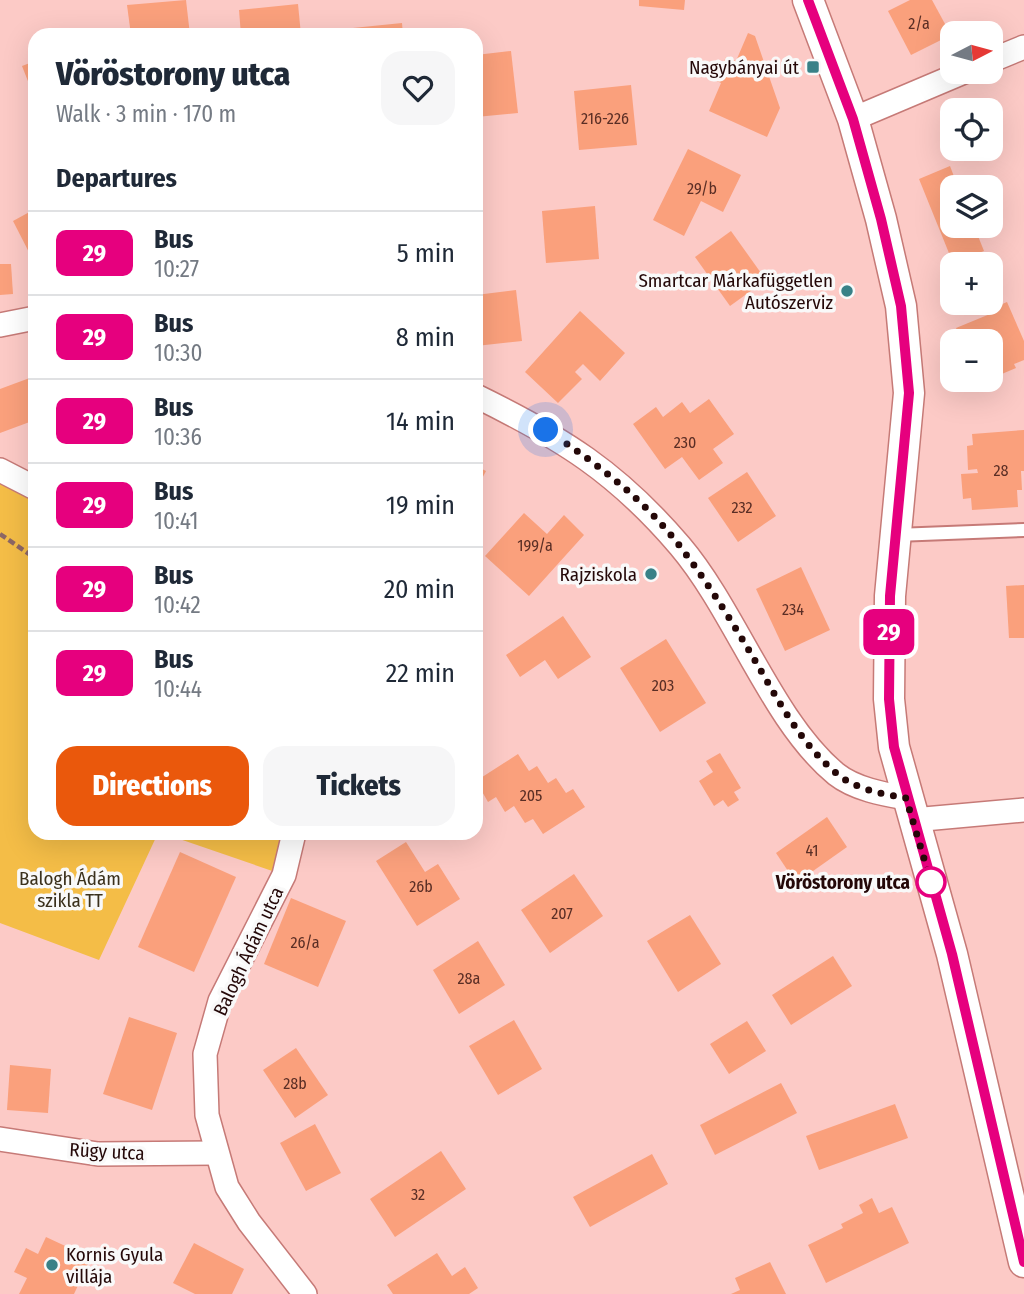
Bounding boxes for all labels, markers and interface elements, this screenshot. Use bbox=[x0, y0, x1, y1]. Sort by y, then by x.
house number: 2/a bbox=[908, 14, 930, 33]
north arrow bbox=[940, 21, 1003, 84]
map controls bbox=[940, 21, 1003, 392]
button: heart bbox=[381, 51, 455, 125]
text: Vöröstorony utca bbox=[56, 54, 290, 94]
place label: Nagybányai út bbox=[689, 56, 800, 79]
marker: Nagybányai út bbox=[805, 59, 821, 75]
button: locate bbox=[940, 98, 1003, 161]
text: Walk · 3 min · 170 m bbox=[56, 100, 236, 128]
house number: 216-226 bbox=[581, 109, 629, 128]
text: Departures bbox=[56, 163, 177, 194]
button: layers bbox=[940, 175, 1003, 238]
house number: 29/b bbox=[687, 179, 717, 198]
text: Bus bbox=[154, 224, 193, 255]
text: 5 min bbox=[397, 238, 455, 269]
text: 29 bbox=[83, 239, 106, 267]
button: + bbox=[940, 252, 1003, 315]
text: 10:27 bbox=[154, 255, 199, 283]
place label: Smartcar Márkafüggetlen Autószerviz bbox=[638, 269, 833, 314]
marker: Smartcar Márkafüggetlen Autószerviz bbox=[839, 283, 855, 299]
text: Bus bbox=[154, 308, 193, 339]
text: 8 min bbox=[396, 322, 455, 353]
text: 29 bbox=[83, 323, 106, 351]
button: − bbox=[940, 329, 1003, 392]
text: 10:30 bbox=[154, 339, 202, 367]
text: Bus bbox=[154, 392, 193, 423]
text: 14 min bbox=[386, 406, 455, 437]
text: 29 bbox=[83, 407, 106, 435]
your location bbox=[528, 412, 563, 447]
text: 10:36 bbox=[154, 423, 202, 451]
house number: 230 bbox=[674, 433, 696, 452]
house number: 28 bbox=[993, 461, 1009, 480]
text: Bus bbox=[154, 476, 193, 507]
text: 19 min bbox=[386, 490, 455, 521]
text: 29 bbox=[83, 491, 106, 519]
house number: 232 bbox=[731, 498, 753, 517]
text: 10:41 bbox=[154, 507, 199, 535]
house number: 199/a bbox=[517, 536, 553, 555]
text: Bus bbox=[154, 560, 193, 591]
place label: Rajziskola bbox=[560, 563, 637, 586]
marker: Rajziskola bbox=[643, 566, 659, 582]
text: 20 min bbox=[384, 574, 455, 605]
text: 29 bbox=[83, 575, 106, 603]
text: 10:42 bbox=[154, 591, 201, 619]
house number: 234 bbox=[782, 600, 804, 619]
line badge: 29 bbox=[858, 609, 920, 655]
text: 29 bbox=[877, 618, 901, 646]
text: Bus bbox=[154, 644, 193, 675]
text: 22 min bbox=[386, 658, 455, 689]
text: 29 bbox=[83, 659, 106, 687]
text: 10:44 bbox=[154, 675, 202, 703]
house number: 203 bbox=[652, 676, 674, 695]
button: Directions bbox=[56, 746, 249, 826]
button: Tickets bbox=[263, 746, 455, 826]
house number: 205 bbox=[520, 786, 542, 805]
house number: 41 bbox=[805, 841, 819, 860]
park label: Balogh Ádám szikla TT bbox=[19, 867, 121, 912]
marker: Vöröstorony utca bbox=[916, 867, 946, 897]
place label: Vöröstorony utca bbox=[775, 871, 910, 894]
house number: 26b bbox=[409, 877, 433, 896]
street label: Balogh Ádám utca bbox=[209, 883, 288, 1019]
house number: 207 bbox=[551, 904, 573, 923]
house number: 26/a bbox=[290, 933, 320, 952]
house number: 28a bbox=[458, 969, 481, 988]
house number: 28b bbox=[283, 1074, 307, 1093]
street label: Rügy utca bbox=[69, 1138, 145, 1165]
house number: 32 bbox=[411, 1185, 425, 1204]
place label: Kornis Gyula villája bbox=[66, 1243, 163, 1288]
marker: Kornis Gyula villája bbox=[44, 1257, 60, 1273]

